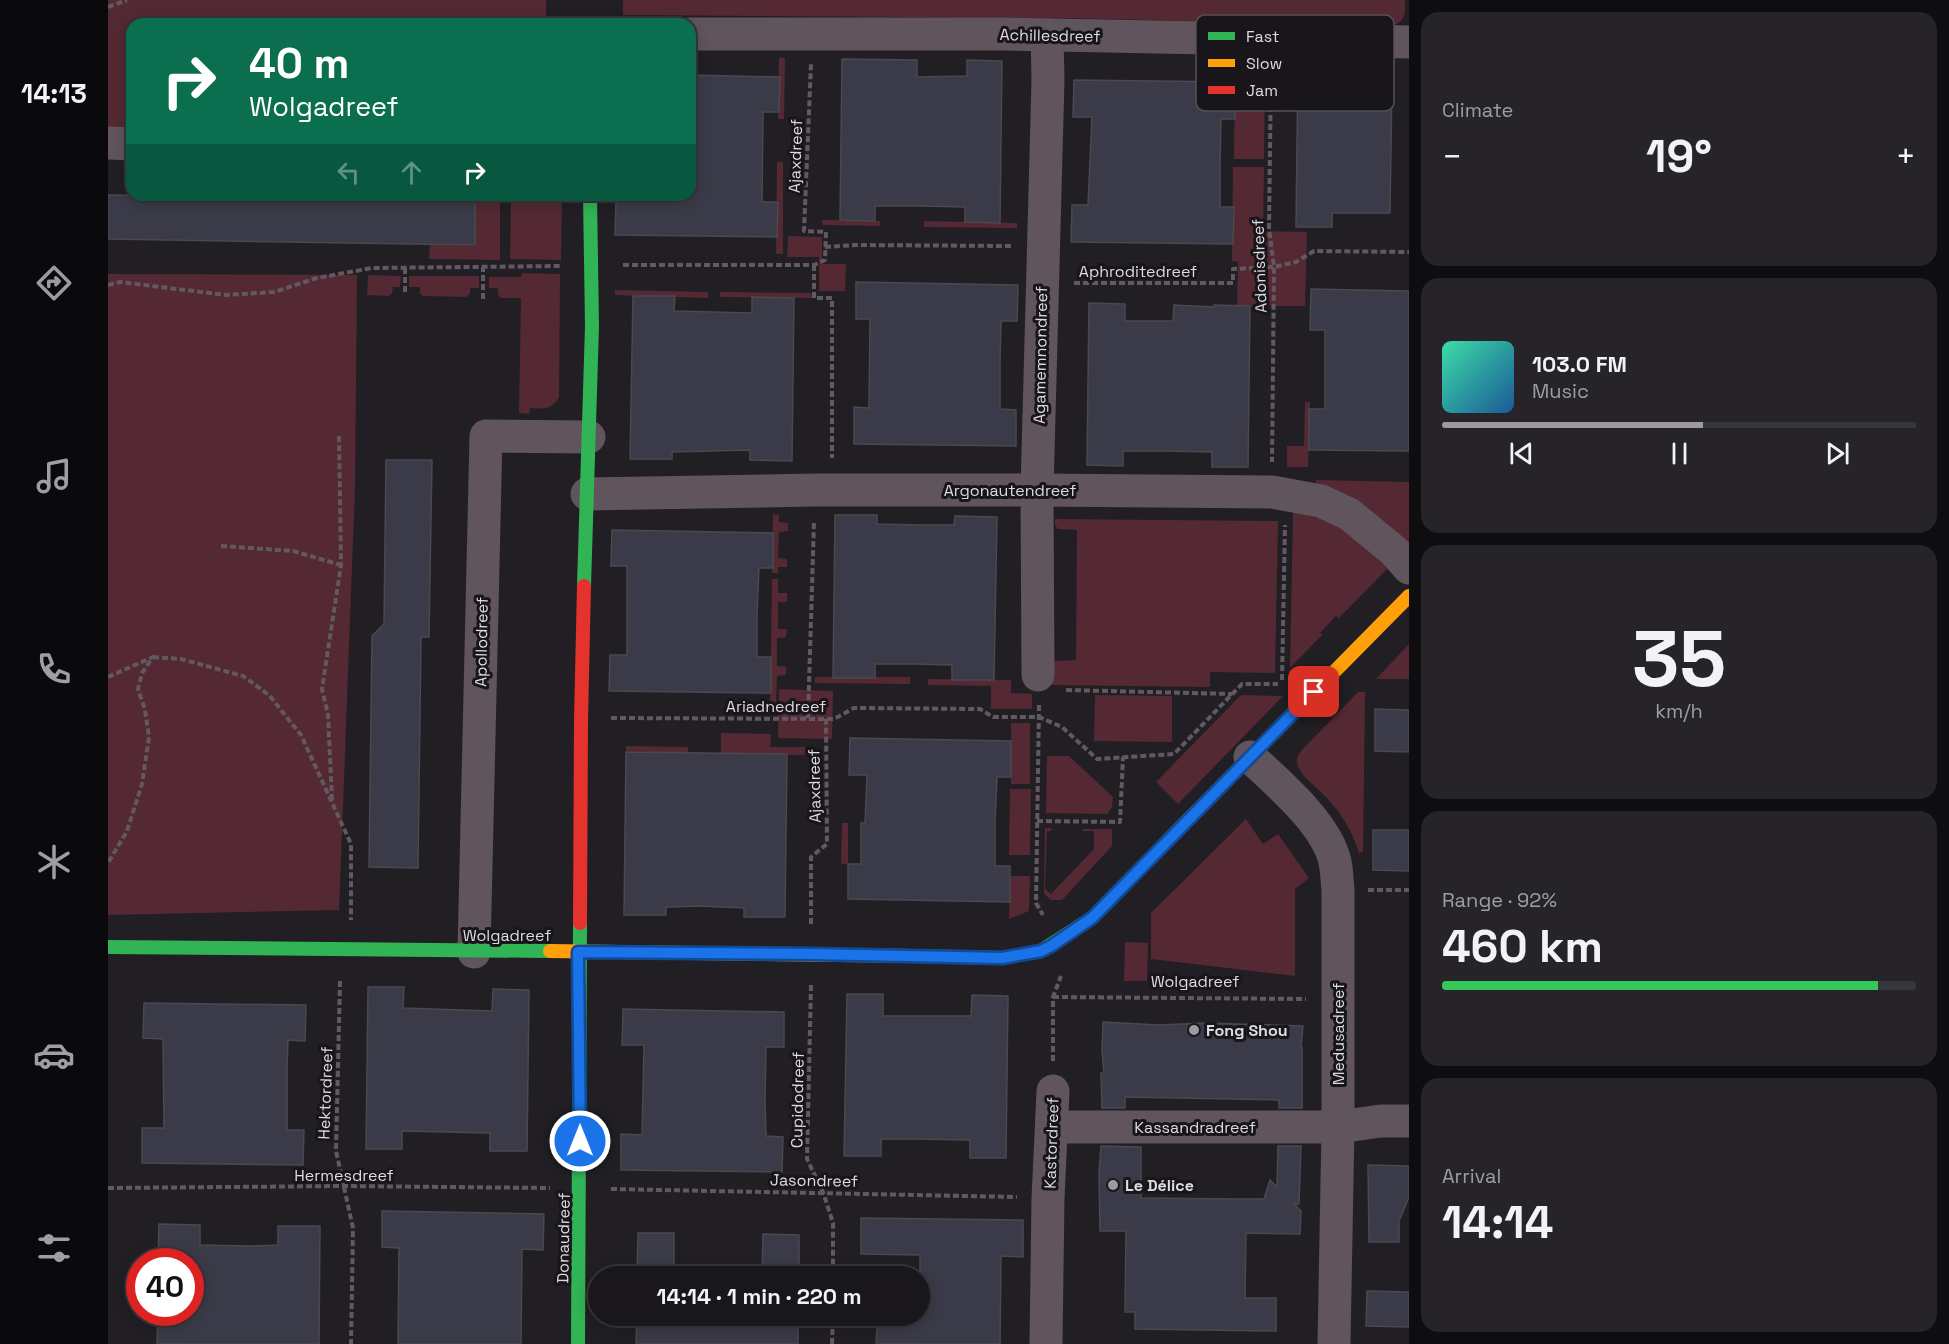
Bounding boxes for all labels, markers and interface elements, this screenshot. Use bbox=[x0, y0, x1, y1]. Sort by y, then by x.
legend bbox=[1196, 15, 1394, 111]
street label: Achillesdreef bbox=[999, 24, 1101, 47]
text: Fast bbox=[1246, 26, 1279, 47]
text: 40 m bbox=[249, 37, 349, 90]
icon: right bbox=[150, 42, 228, 120]
text: Slow bbox=[1246, 53, 1282, 74]
text: 14:13 bbox=[21, 76, 87, 111]
text: Jam bbox=[1246, 80, 1278, 101]
text: Wolgadreef bbox=[249, 89, 399, 124]
text: Climate bbox=[1442, 97, 1513, 123]
street label: Ajaxdreef bbox=[784, 119, 807, 193]
text: 19° bbox=[1646, 128, 1712, 185]
text: − bbox=[1442, 136, 1462, 178]
text: + bbox=[1896, 136, 1916, 178]
icon: left bbox=[332, 156, 365, 189]
icon: ahead bbox=[395, 156, 428, 189]
icon: right bbox=[458, 156, 491, 189]
street label: Adonisdreef bbox=[1247, 219, 1272, 313]
street label: Aphroditedreef bbox=[1079, 261, 1197, 282]
icon: directions bbox=[33, 262, 75, 304]
street label: Agamemnondreef bbox=[1029, 286, 1052, 424]
text: 103.0 FM bbox=[1532, 350, 1627, 378]
text: Music bbox=[1532, 378, 1589, 404]
icon: previous bbox=[1505, 437, 1538, 470]
icon: pause bbox=[1663, 437, 1696, 470]
icon: next bbox=[1821, 437, 1854, 470]
icon: music bbox=[33, 455, 75, 497]
street label: Argonautendreef bbox=[944, 480, 1076, 501]
street label: Apollodreef bbox=[470, 597, 493, 687]
text: 35 bbox=[1632, 609, 1726, 709]
icon: phone bbox=[33, 648, 75, 690]
pin bbox=[1288, 666, 1339, 717]
icon: arrive bbox=[1297, 675, 1330, 708]
street label: Ariadnedreef bbox=[726, 696, 826, 717]
text: km/h bbox=[1655, 698, 1703, 724]
street label: Ajaxdreef bbox=[803, 749, 826, 823]
icon: climate bbox=[33, 841, 75, 883]
text: Range · 92% bbox=[1442, 887, 1557, 913]
text: 460 km bbox=[1442, 918, 1603, 975]
street label: Wolgadreef bbox=[463, 925, 551, 946]
street label: Wolgadreef bbox=[1151, 971, 1239, 992]
street label: Medusadreef bbox=[1328, 983, 1349, 1085]
place label: Fong Shou bbox=[1206, 1020, 1288, 1041]
marker: Fong Shou bbox=[1187, 1023, 1201, 1037]
icon: car bbox=[33, 1034, 75, 1076]
street label: Hektordreef bbox=[313, 1046, 338, 1140]
street label: Cupidodreef bbox=[786, 1052, 809, 1148]
street label: Kastordreef bbox=[1039, 1097, 1064, 1189]
position arrow bbox=[548, 1109, 612, 1173]
street label: Kassandradreef bbox=[1134, 1117, 1256, 1138]
text: Arrival bbox=[1442, 1163, 1501, 1189]
street label: Hermesdreef bbox=[294, 1165, 394, 1186]
street label: Jasondreef bbox=[770, 1169, 858, 1192]
place label: Le Délice bbox=[1125, 1175, 1194, 1196]
marker: Le Délice bbox=[1106, 1178, 1120, 1192]
street label: Donaudreef bbox=[552, 1192, 575, 1284]
text: 14:14 bbox=[1442, 1194, 1553, 1251]
icon: filters bbox=[33, 1227, 75, 1269]
speed limit sign: 40 bbox=[126, 1248, 204, 1326]
text: 14:14 · 1 min · 220 m bbox=[657, 1282, 861, 1310]

